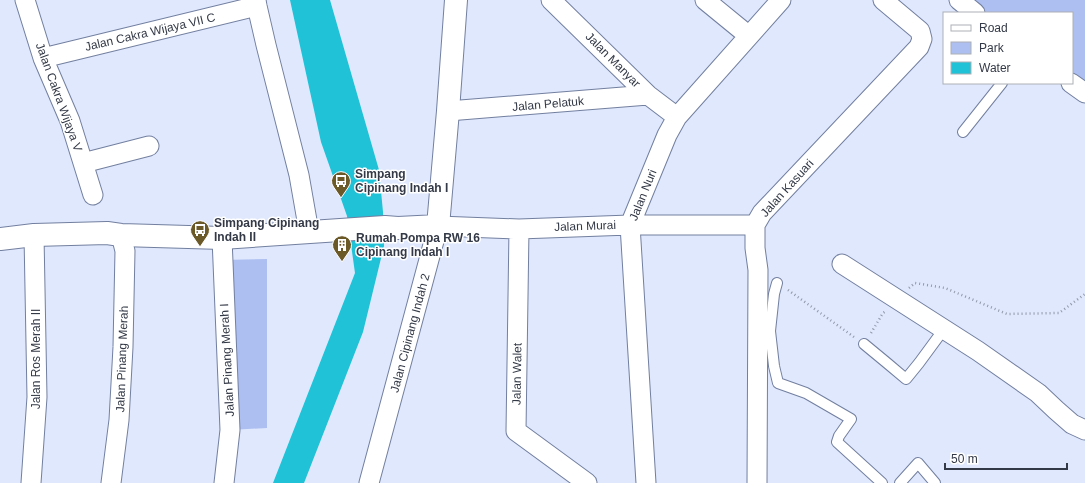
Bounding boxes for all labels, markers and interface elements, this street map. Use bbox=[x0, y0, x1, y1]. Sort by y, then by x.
street label: Jalan Cakra Wijaya VII C bbox=[83, 10, 217, 54]
legend bbox=[943, 12, 1073, 84]
text: Road bbox=[979, 21, 1008, 35]
street label: Jalan Manyar bbox=[583, 30, 643, 90]
street label: Jalan Cakra Wijaya V bbox=[33, 41, 85, 153]
text: Park bbox=[979, 41, 1005, 55]
text: Water bbox=[979, 61, 1011, 75]
street label: Jalan Pelatuk bbox=[512, 94, 585, 114]
street label: Jalan Kasuari bbox=[757, 156, 817, 220]
place label: Simpang Cipinang Indah I bbox=[355, 167, 448, 195]
street label: Jalan Nuri bbox=[626, 167, 660, 223]
bus stop icon: Simpang Cipinang Indah I bbox=[330, 170, 352, 198]
place label: Simpang Cipinang Indah II bbox=[214, 216, 319, 244]
street label: Jalan Murai bbox=[554, 218, 616, 234]
bus stop icon: Simpang Cipinang Indah II bbox=[189, 219, 211, 247]
place label: Rumah Pompa RW 16 Cipinang Indah I bbox=[356, 231, 480, 259]
building icon: Rumah Pompa RW 16 Cipinang Indah I bbox=[331, 234, 353, 262]
street label: Jalan Cipinang Indah 2 bbox=[387, 272, 433, 394]
street label: Jalan Pinang Merah I bbox=[217, 303, 237, 417]
street label: Jalan Pinang Merah bbox=[113, 305, 131, 413]
street label: Jalan Ros Merah II bbox=[29, 309, 43, 409]
street label: Jalan Walet bbox=[509, 342, 525, 405]
scale bar bbox=[945, 445, 1067, 471]
text: 50 m bbox=[951, 452, 978, 466]

